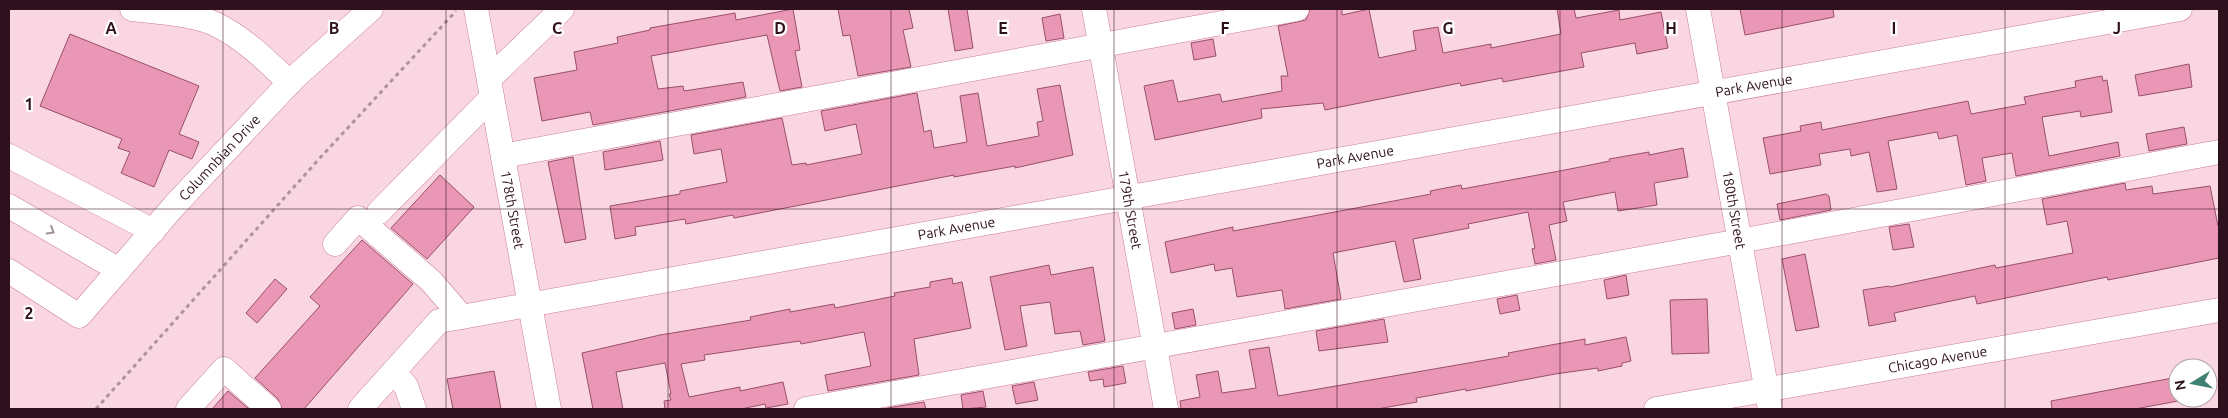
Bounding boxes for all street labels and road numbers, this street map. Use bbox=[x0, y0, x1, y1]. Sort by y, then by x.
street label: Park Avenue bbox=[1714, 71, 1794, 100]
street label: Columnbian Drive bbox=[175, 111, 263, 204]
street label: Park Avenue bbox=[1315, 142, 1395, 172]
street label: 178th Street bbox=[498, 169, 528, 251]
street label: 179th Street bbox=[1115, 169, 1145, 251]
street label: 180th Street bbox=[1719, 169, 1749, 251]
street label: Park Avenue bbox=[917, 213, 996, 243]
street label: Chicago Avenue bbox=[1887, 343, 1988, 376]

